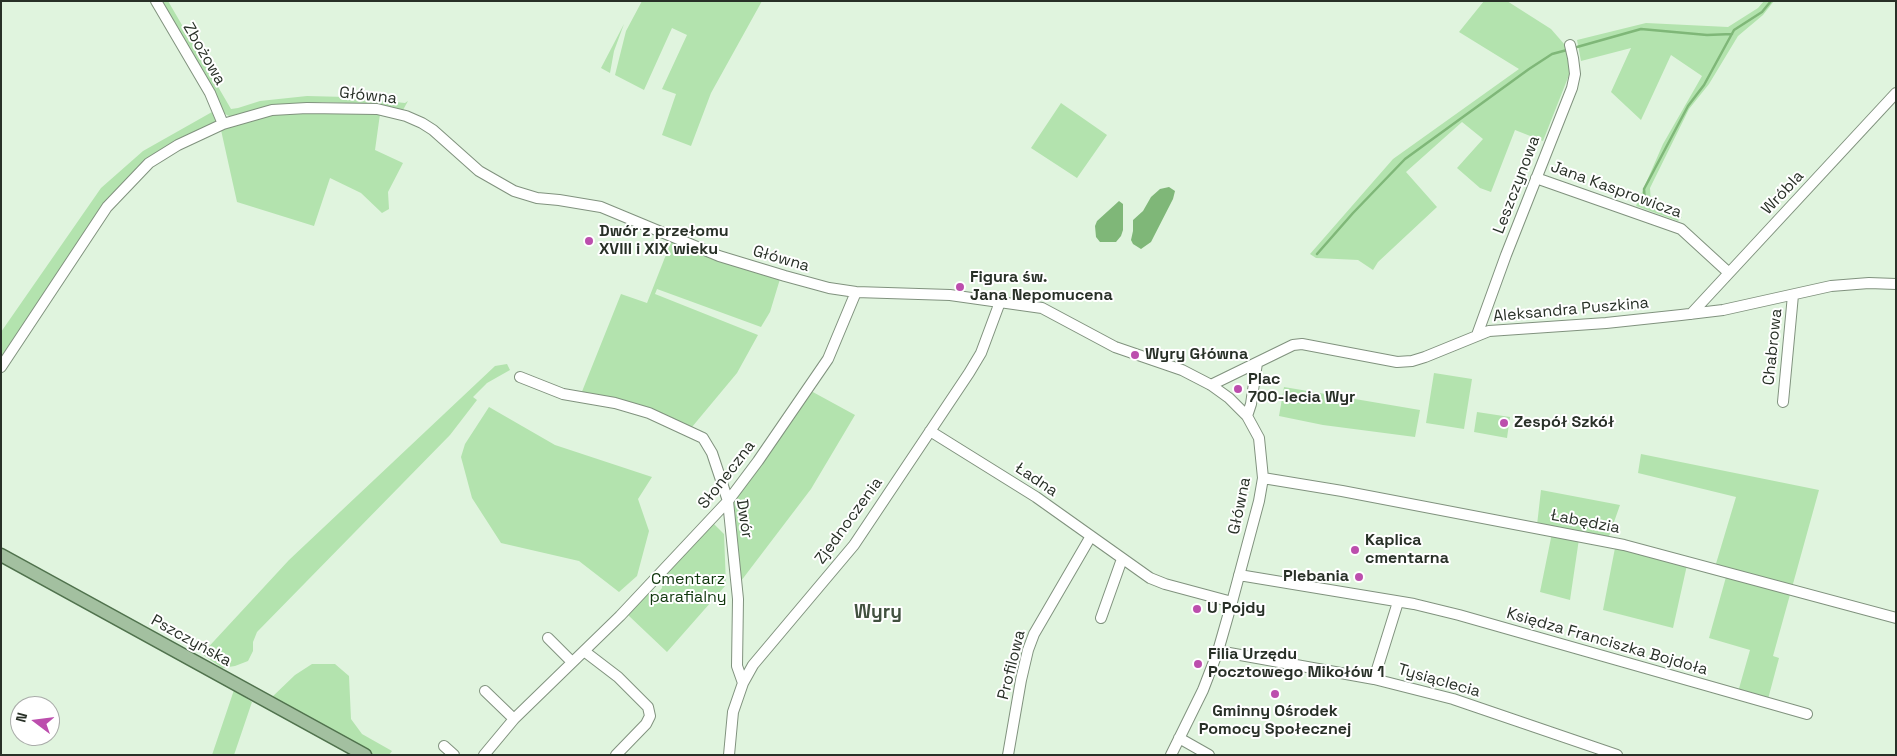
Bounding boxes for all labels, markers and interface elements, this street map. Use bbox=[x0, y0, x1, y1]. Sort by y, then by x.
street label: Zbożowa bbox=[178, 19, 230, 89]
street label: Główna bbox=[338, 83, 398, 109]
street label: Leszczynowa bbox=[1490, 133, 1544, 237]
street label: Jana Kasprowicza bbox=[1548, 157, 1684, 223]
street label: Wróbla bbox=[1758, 167, 1808, 219]
place label: Dwór z przełomu XVIII i XIX wieku bbox=[599, 222, 729, 260]
marker: Dwór z przełomu XVIII i XIX wieku bbox=[583, 235, 595, 247]
street label: Główna bbox=[750, 242, 812, 276]
place label: Figura św. Jana Nepomucena bbox=[970, 268, 1113, 306]
marker: Figura św. Jana Nepomucena bbox=[954, 281, 966, 293]
street label: Aleksandra Puszkina bbox=[1492, 294, 1650, 326]
street label: Chabrowa bbox=[1759, 308, 1787, 386]
place label: Wyry Główna bbox=[1145, 345, 1248, 365]
marker: Wyry Główna bbox=[1129, 349, 1141, 361]
place label: Plac 700-lecia Wyr bbox=[1248, 370, 1355, 408]
marker: Plac 700-lecia Wyr bbox=[1232, 383, 1244, 395]
place label: Zespół Szkół bbox=[1514, 413, 1615, 433]
marker: Zespół Szkół bbox=[1498, 417, 1510, 429]
street label: Słoneczna bbox=[694, 437, 760, 513]
street label: Ładna bbox=[1011, 459, 1061, 501]
street label: Zjednoczenia bbox=[811, 474, 887, 568]
street label: Główna bbox=[1225, 476, 1255, 536]
street label: Dwór bbox=[731, 498, 757, 540]
street label: Łabędzia bbox=[1549, 506, 1621, 538]
place label: Kaplica cmentarna bbox=[1365, 531, 1449, 569]
marker: Kaplica cmentarna bbox=[1349, 544, 1361, 556]
place label: Plebania bbox=[1283, 567, 1349, 587]
park label: Cmentarz parafialny bbox=[649, 570, 727, 608]
marker: Plebania bbox=[1353, 571, 1365, 583]
place label: U Pojdy bbox=[1207, 599, 1265, 619]
district label: Wyry bbox=[854, 602, 902, 624]
marker: U Pojdy bbox=[1191, 603, 1203, 615]
street label: Księdza Franciszka Bojdoła bbox=[1504, 604, 1710, 680]
street label: Pszczyńska bbox=[147, 611, 235, 671]
street label: Profilowa bbox=[994, 628, 1030, 702]
place label: Filia Urzędu Pocztowego Mikołów 1 bbox=[1208, 645, 1384, 683]
marker: Filia Urzędu Pocztowego Mikołów 1 bbox=[1192, 658, 1204, 670]
street label: Tysiąclecia bbox=[1396, 660, 1482, 702]
marker: Gminny Ośrodek Pomocy Społecznej bbox=[1269, 688, 1281, 700]
north arrow bbox=[10, 696, 60, 746]
place label: Gminny Ośrodek Pomocy Społecznej bbox=[1199, 702, 1351, 740]
text: N bbox=[12, 711, 31, 724]

